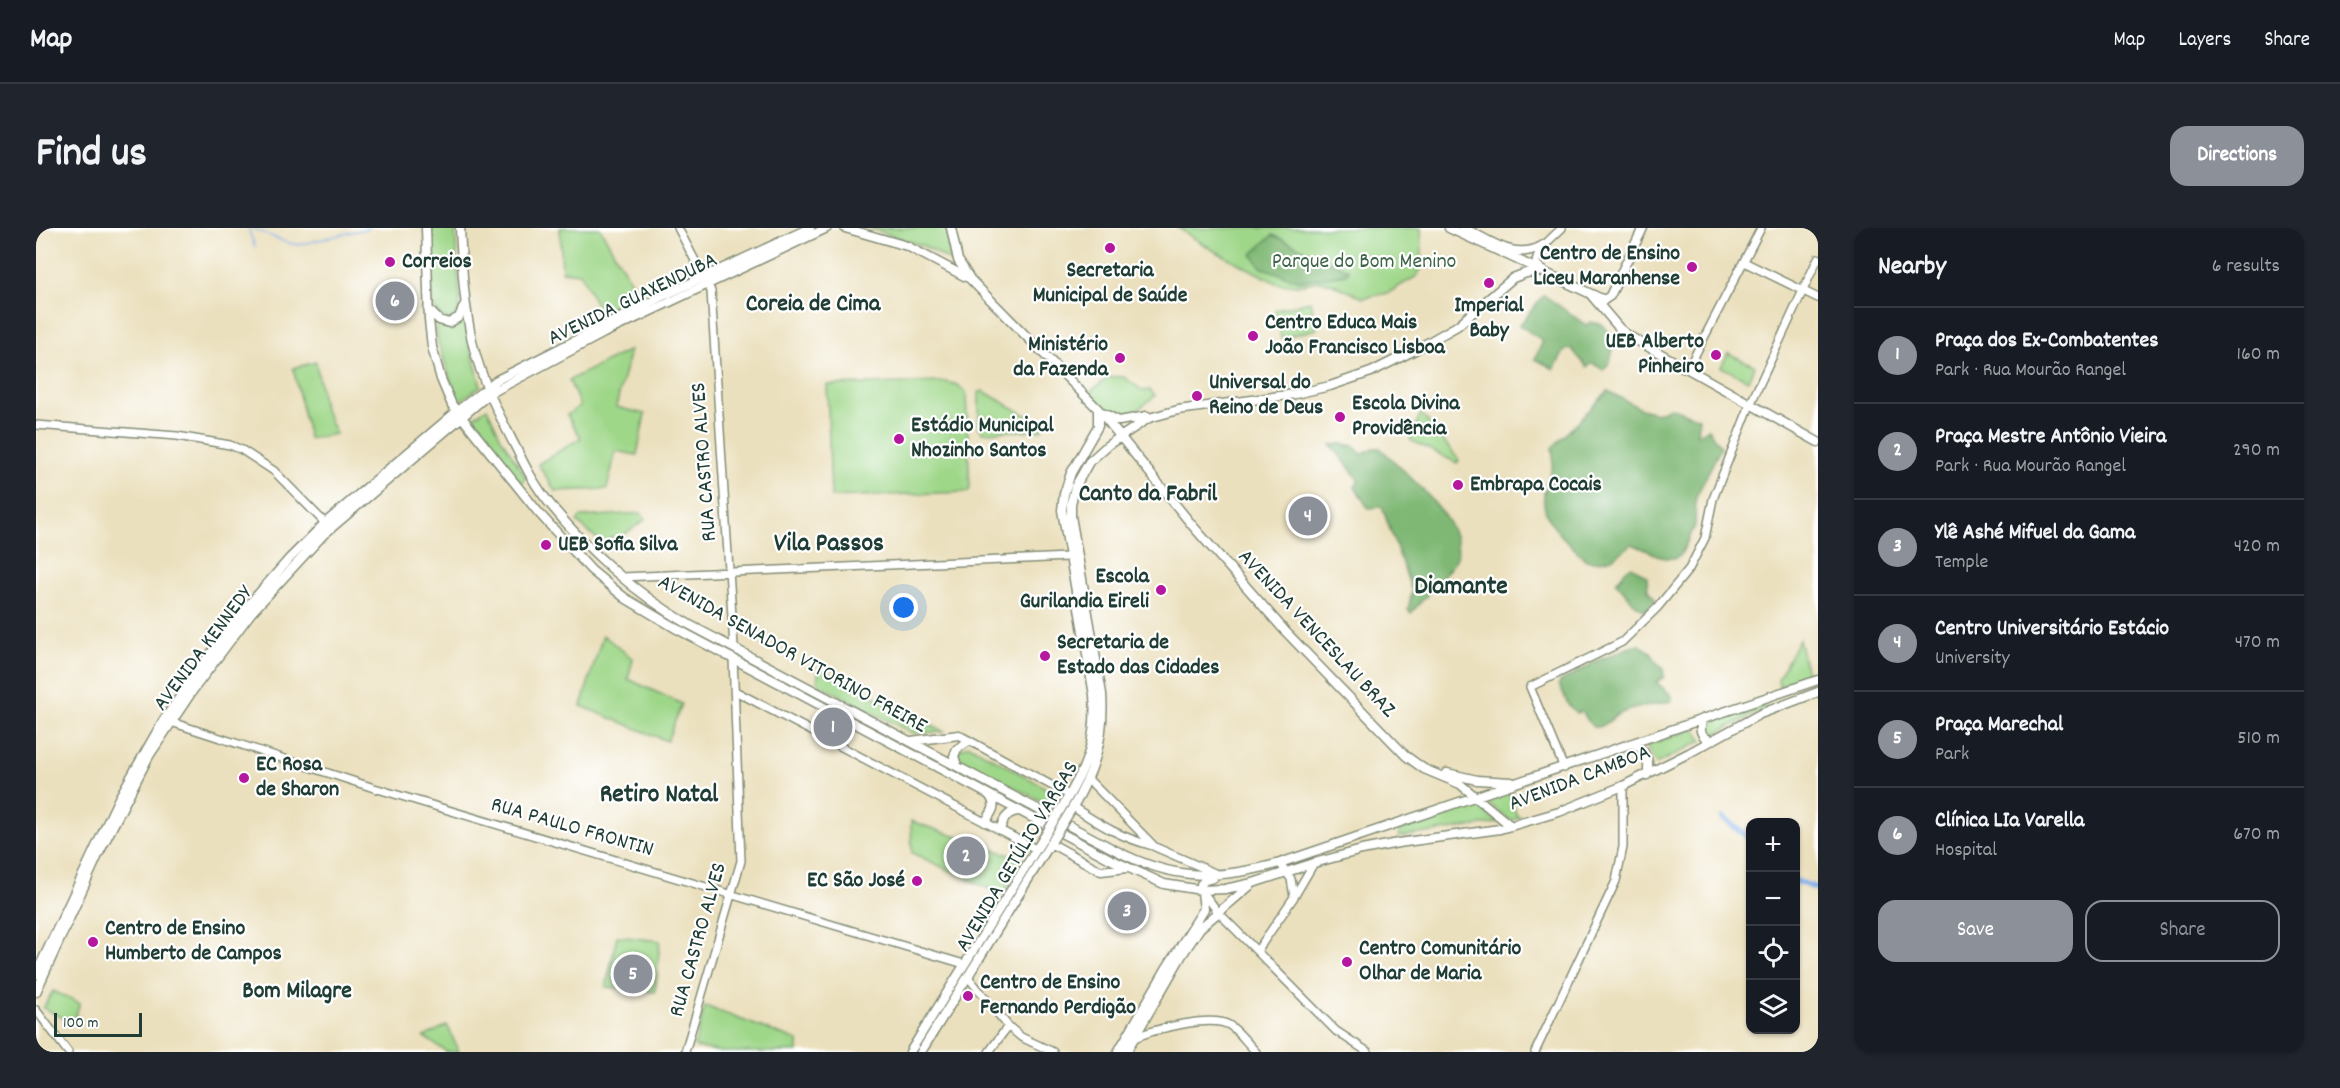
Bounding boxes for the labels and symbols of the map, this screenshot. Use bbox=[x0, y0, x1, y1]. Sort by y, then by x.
place label: Centro de Ensino Liceu Maranhense bbox=[1533, 239, 1680, 295]
marker: Secretaria Municipal de Saúde bbox=[1103, 241, 1117, 255]
street label: AVENIDA GUAXENDUBA bbox=[543, 245, 723, 355]
place label: Correios bbox=[402, 247, 472, 278]
park label: Parque do Bom Menino bbox=[1272, 247, 1456, 278]
marker: Correios bbox=[383, 255, 397, 269]
place label: Secretaria Municipal de Saúde bbox=[1033, 256, 1188, 312]
marker: Centro de Ensino Liceu Maranhense bbox=[1685, 260, 1699, 274]
marker: Imperial Baby bbox=[1482, 276, 1496, 290]
pin: 6 bbox=[376, 278, 414, 324]
district label: Coreia de Cima bbox=[746, 288, 881, 322]
place label: Imperial Baby bbox=[1454, 291, 1525, 347]
place label: Centro Educa Mais João Francisco Lisboa bbox=[1265, 308, 1445, 364]
place label: UEB Alberto Pinheiro bbox=[1605, 327, 1704, 383]
marker: Centro Educa Mais João Francisco Lisboa bbox=[1246, 329, 1260, 343]
place label: Ministério da Fazenda bbox=[1013, 330, 1109, 386]
marker: UEB Alberto Pinheiro bbox=[1709, 348, 1723, 362]
marker: Ministério da Fazenda bbox=[1113, 351, 1127, 365]
place label: Universal do Reino de Deus bbox=[1209, 368, 1323, 424]
street label: RUA CASTRO ALVES bbox=[684, 381, 726, 543]
marker: Universal do Reino de Deus bbox=[1190, 389, 1204, 403]
place label: Escola Divina Providência bbox=[1352, 389, 1460, 445]
marker: Escola Divina Providência bbox=[1333, 410, 1347, 424]
place label: Estádio Municipal Nhozinho Santos bbox=[911, 411, 1054, 467]
marker: Estádio Municipal Nhozinho Santos bbox=[892, 432, 906, 446]
place label: Embrapa Cocais bbox=[1470, 470, 1602, 501]
district label: Canto da Fabril bbox=[1079, 478, 1218, 512]
marker: Embrapa Cocais bbox=[1451, 478, 1465, 492]
pin: 4 bbox=[1288, 494, 1328, 538]
district label: Vila Passos bbox=[774, 526, 884, 563]
place label: UEB Sofia Silva bbox=[558, 530, 678, 561]
marker: UEB Sofia Silva bbox=[539, 538, 553, 552]
street label: AVENIDA VENCESLAU BRAZ bbox=[1230, 543, 1403, 725]
place label: Escola Gurilandia Eireli bbox=[1020, 562, 1150, 618]
street label: AVENIDA SENADOR VITORINO FREIRE bbox=[652, 568, 932, 742]
district label: Diamante bbox=[1414, 569, 1508, 606]
street label: AVENIDA KENNEDY bbox=[146, 579, 262, 718]
marker: Escola Gurilandia Eireli bbox=[1154, 583, 1168, 597]
your location bbox=[889, 593, 918, 622]
place label: Secretaria de Estado das Cidades bbox=[1057, 628, 1220, 684]
marker: Secretaria de Estado das Cidades bbox=[1038, 649, 1052, 663]
pin: 1 bbox=[814, 704, 852, 750]
street label: AVENIDA CAMBOA bbox=[1505, 738, 1655, 820]
place label: EC Rosa de Sharon bbox=[256, 750, 339, 806]
street label: AVENIDA GETÚLIO VARGAS bbox=[949, 756, 1087, 958]
marker: EC Rosa de Sharon bbox=[237, 771, 251, 785]
district label: Retiro Natal bbox=[600, 777, 719, 814]
street label: RUA PAULO FRONTIN bbox=[487, 790, 657, 866]
pin: 2 bbox=[946, 834, 986, 878]
street label: RUA CASTRO ALVES bbox=[662, 859, 736, 1021]
place label: EC São José bbox=[807, 866, 906, 897]
marker: EC São José bbox=[910, 874, 924, 888]
pin: 3 bbox=[1108, 888, 1146, 934]
place label: Centro de Ensino Humberto de Campos bbox=[105, 914, 282, 970]
place label: Centro Comunitário Olhar de Maria bbox=[1359, 934, 1522, 990]
marker: Centro de Ensino Humberto de Campos bbox=[86, 935, 100, 949]
pin: 5 bbox=[614, 952, 652, 996]
marker: Centro Comunitário Olhar de Maria bbox=[1340, 955, 1354, 969]
place label: Centro de Ensino Fernando Perdigão bbox=[980, 968, 1136, 1024]
district label: Bom Milagre bbox=[242, 975, 352, 1009]
marker: Centro de Ensino Fernando Perdigão bbox=[961, 989, 975, 1003]
scale bar bbox=[54, 1010, 142, 1038]

